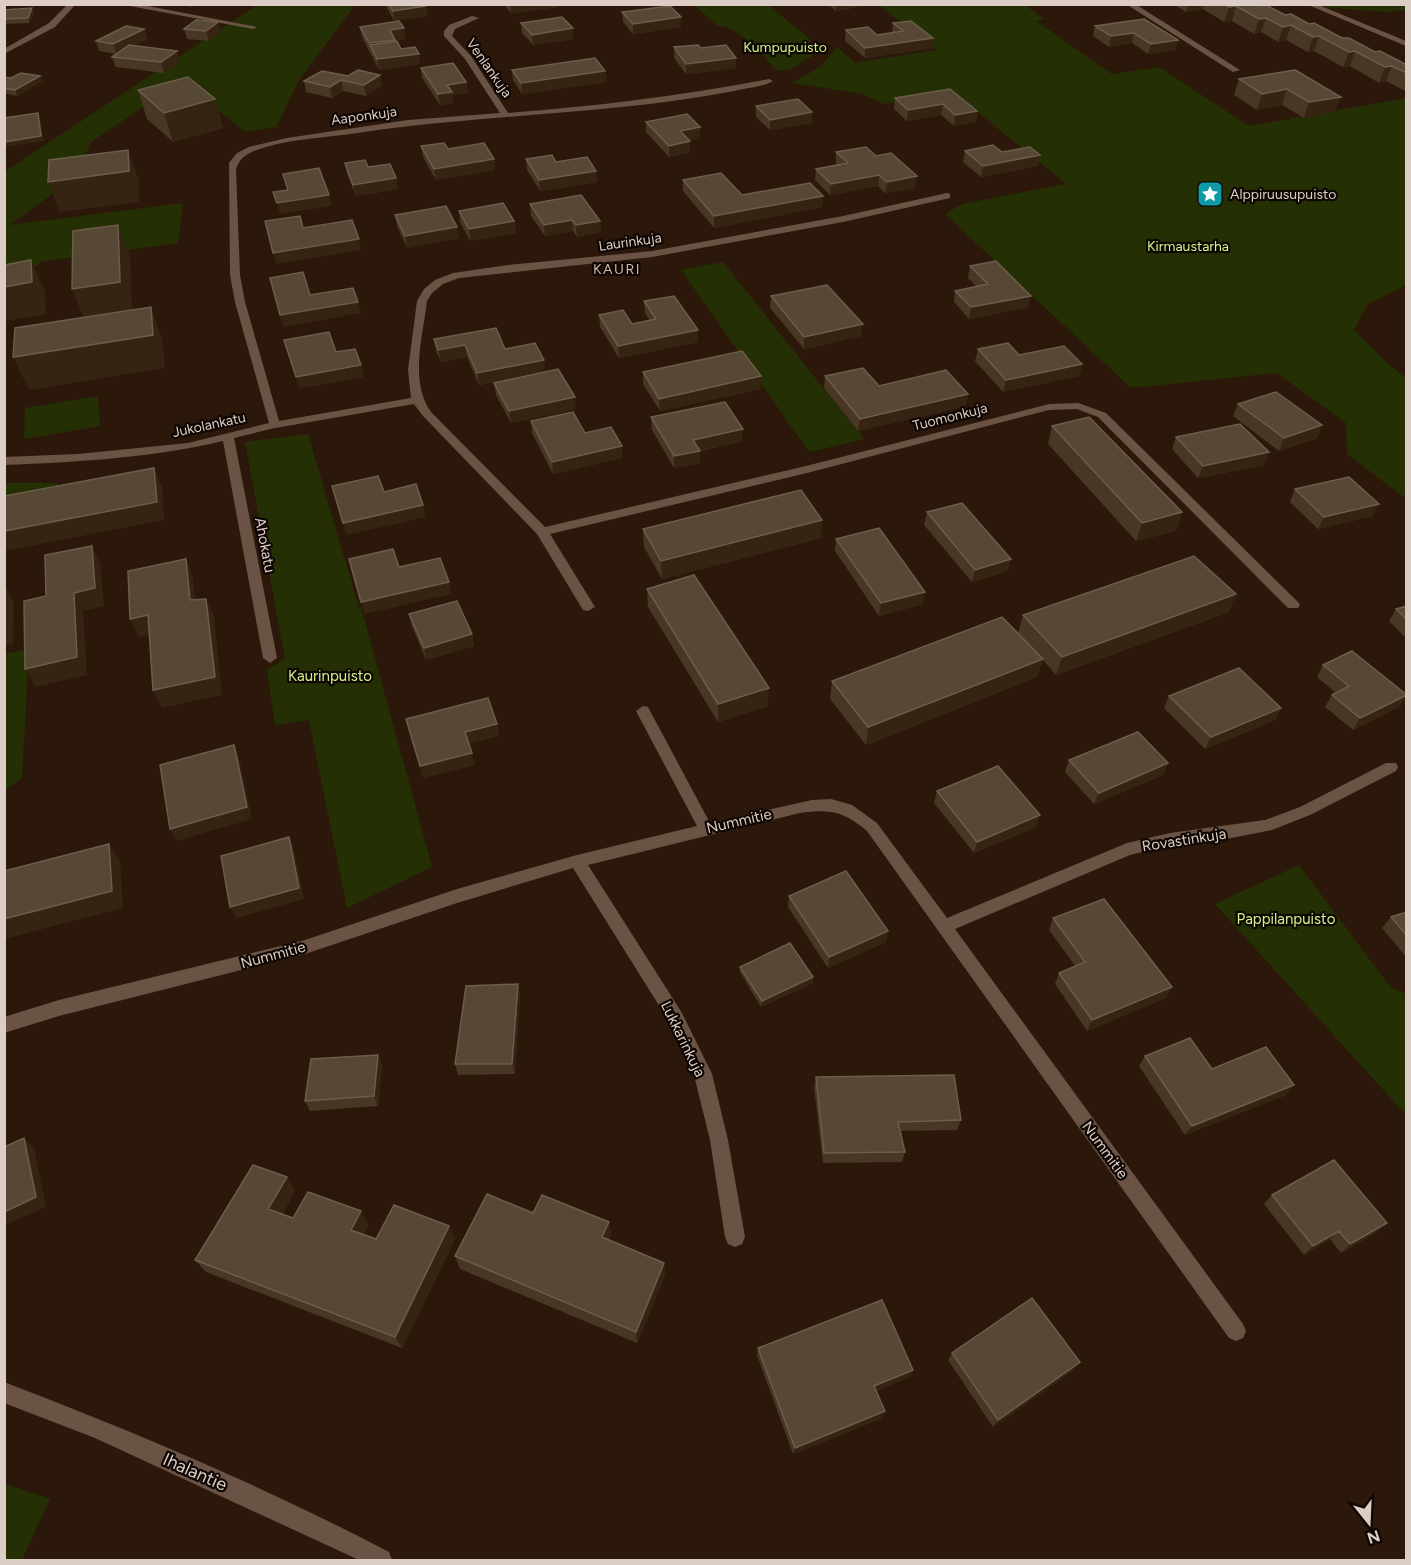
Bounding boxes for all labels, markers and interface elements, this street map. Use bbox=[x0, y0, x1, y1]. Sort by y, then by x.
street label: Venlankuja bbox=[462, 35, 516, 101]
park label: Kumpupuisto bbox=[743, 39, 827, 56]
street label: Aaponkuja bbox=[330, 103, 398, 129]
place icon: Alppiruusupuisto bbox=[1195, 179, 1225, 209]
place label: Alppiruusupuisto bbox=[1230, 186, 1336, 203]
street label: Laurinkuja bbox=[597, 229, 663, 255]
park label: Kirmaustarha bbox=[1147, 238, 1229, 255]
district label: KAURI bbox=[593, 261, 641, 278]
street label: Tuomonkuja bbox=[911, 400, 989, 434]
street label: Jukolankatu bbox=[171, 409, 247, 441]
street label: Ahokatu bbox=[251, 516, 279, 574]
park label: Kaurinpuisto bbox=[288, 667, 372, 685]
street label: Nummitie bbox=[705, 805, 773, 837]
street label: Rovastinkuja bbox=[1141, 824, 1227, 856]
park label: Pappilanpuisto bbox=[1237, 910, 1336, 928]
street label: Nummitie bbox=[239, 938, 307, 972]
street label: Lukkarinkuja bbox=[657, 998, 709, 1080]
street label: Nummitie bbox=[1078, 1118, 1132, 1182]
street label: Ihalantie bbox=[159, 1448, 231, 1496]
north arrow bbox=[1339, 1493, 1399, 1553]
text: N bbox=[1365, 1526, 1382, 1548]

